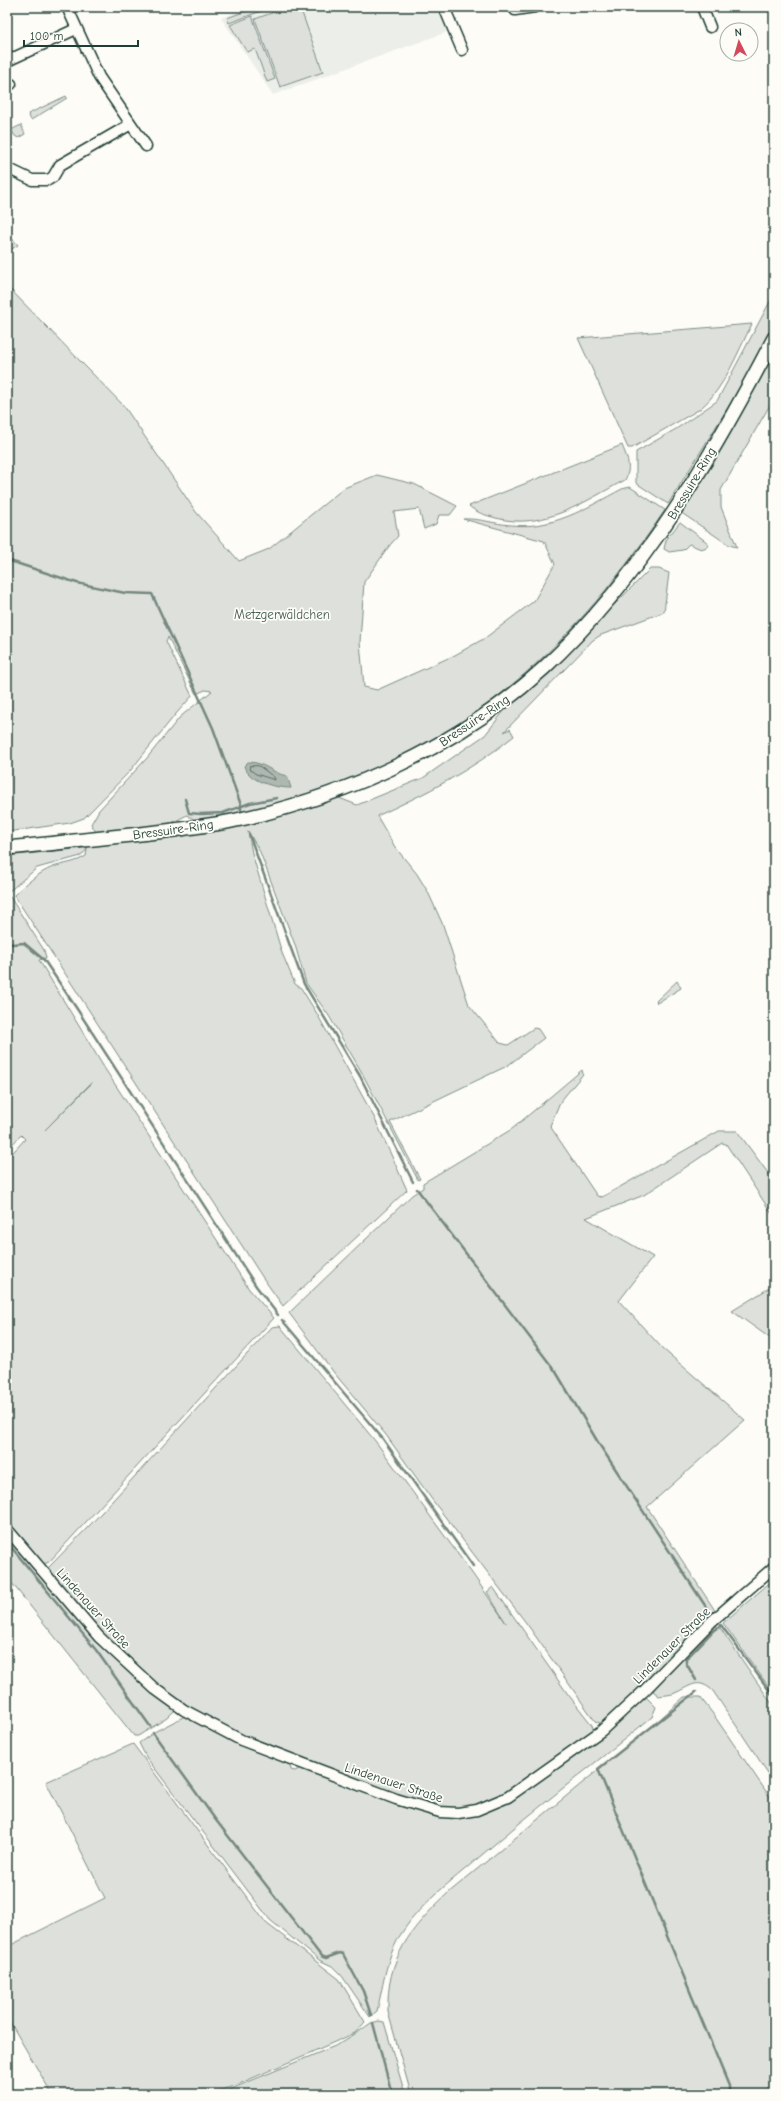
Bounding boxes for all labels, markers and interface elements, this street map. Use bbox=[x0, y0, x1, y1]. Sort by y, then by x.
scale bar bbox=[24, 22, 138, 48]
north arrow bbox=[719, 22, 759, 62]
text: N bbox=[734, 26, 742, 39]
text: 100 m bbox=[30, 29, 63, 43]
street label: Bressuire-Ring bbox=[664, 445, 719, 522]
park label: Metzgerwäldchen bbox=[234, 607, 330, 622]
street label: Bressuire-Ring bbox=[436, 691, 512, 749]
street label: Bressuire-Ring bbox=[132, 816, 214, 843]
street label: Lindenauer Straße bbox=[54, 1565, 134, 1652]
street label: Lindenauer Straße bbox=[630, 1603, 713, 1687]
street label: Lindenauer Straße bbox=[343, 1760, 445, 1806]

